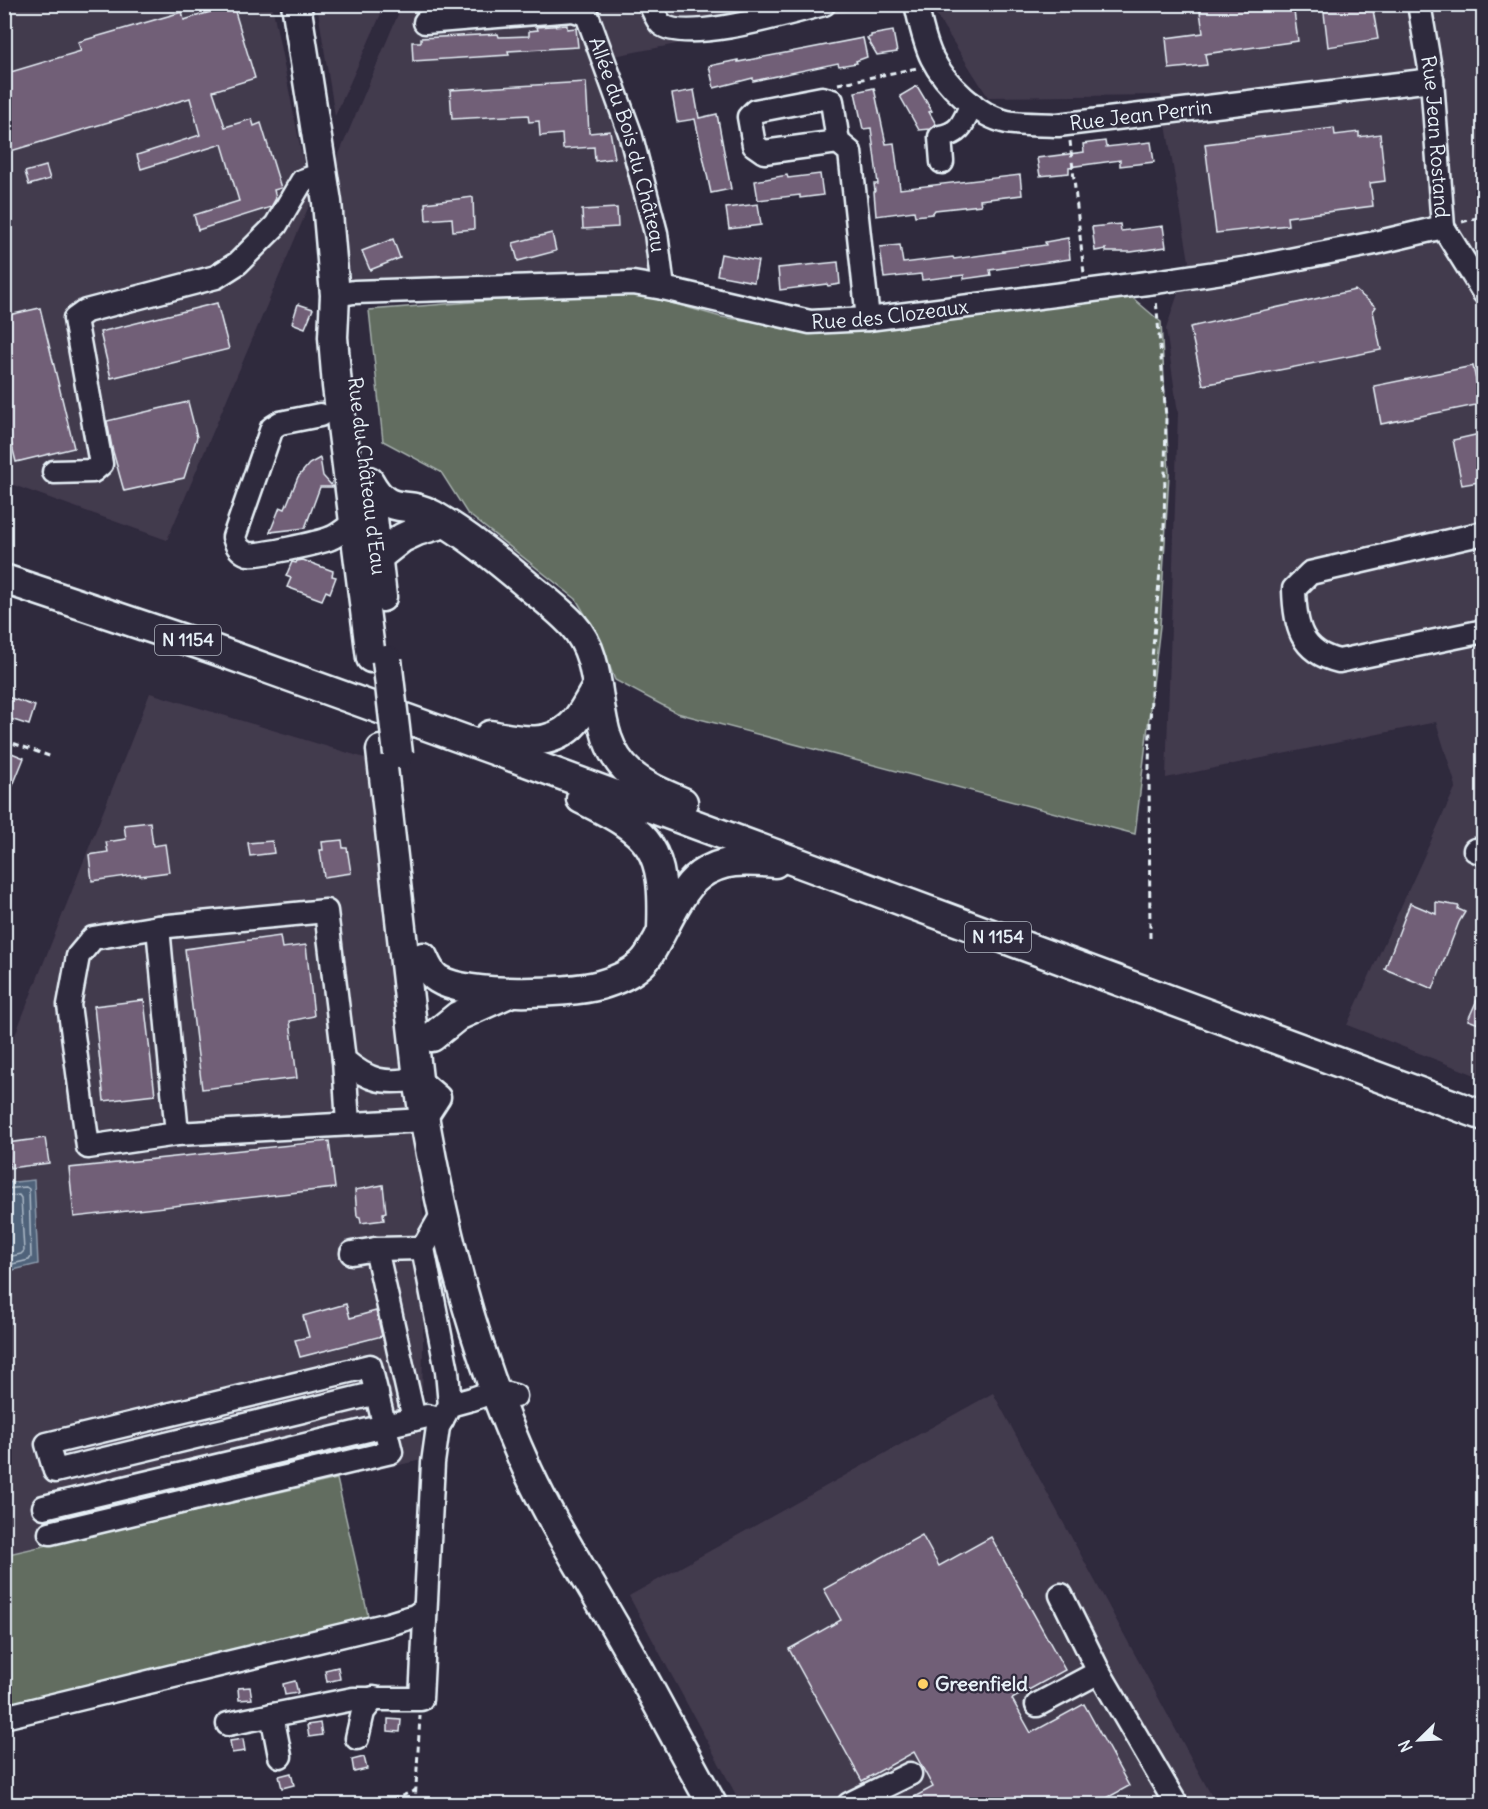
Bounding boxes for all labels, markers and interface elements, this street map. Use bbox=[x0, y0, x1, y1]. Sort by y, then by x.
street label: Allée du Bois du Château bbox=[584, 33, 671, 254]
street label: Rue Jean Rostand bbox=[1416, 54, 1455, 219]
street label: Rue Jean Perrin bbox=[1068, 94, 1213, 136]
street label: Rue des Clozeaux bbox=[811, 293, 970, 334]
street label: Rue du Château d'Eau bbox=[343, 376, 392, 576]
road number: N 1154 bbox=[155, 625, 221, 655]
road number: N 1154 bbox=[965, 922, 1031, 952]
place label: Greenfield bbox=[935, 1671, 1028, 1696]
marker: Greenfield bbox=[916, 1677, 930, 1691]
north arrow bbox=[1389, 1710, 1449, 1770]
text: N bbox=[1394, 1737, 1417, 1755]

